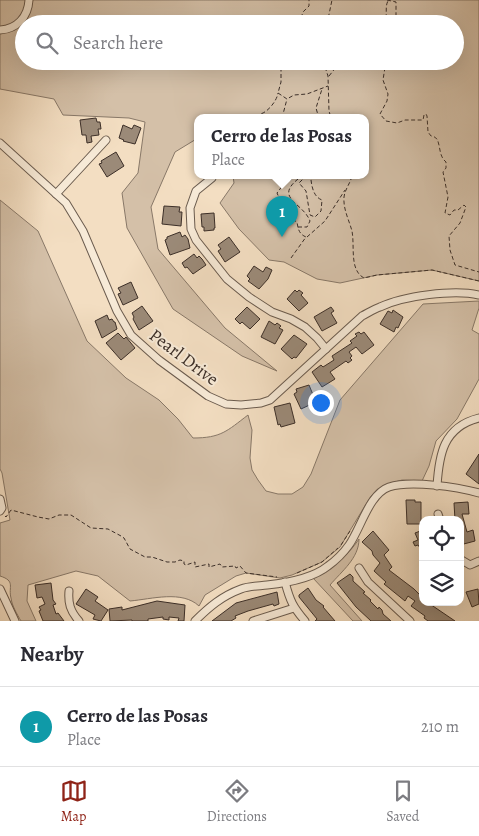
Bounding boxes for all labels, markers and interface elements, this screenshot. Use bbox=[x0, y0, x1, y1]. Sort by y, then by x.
search box bbox=[15, 15, 464, 70]
icon: search bbox=[33, 29, 61, 57]
text: Search here bbox=[73, 30, 163, 56]
popup bbox=[194, 114, 369, 179]
text: Cerro de las Posas bbox=[211, 123, 352, 149]
text: Place bbox=[211, 149, 245, 171]
pin: 1 bbox=[266, 196, 298, 237]
street label: Pearl Drive bbox=[145, 323, 223, 391]
your location bbox=[308, 390, 334, 416]
map controls bbox=[419, 516, 464, 606]
button: locate bbox=[419, 516, 464, 561]
button: layers bbox=[419, 561, 464, 606]
text: Nearby bbox=[20, 640, 83, 668]
text: Cerro de las Posas bbox=[67, 703, 208, 729]
text: 1 bbox=[33, 716, 39, 738]
text: 210 m bbox=[421, 716, 459, 738]
text: Place bbox=[67, 729, 101, 751]
tab: Map bbox=[60, 777, 88, 826]
tab: Directions bbox=[207, 777, 267, 826]
tab: Saved bbox=[386, 777, 419, 826]

